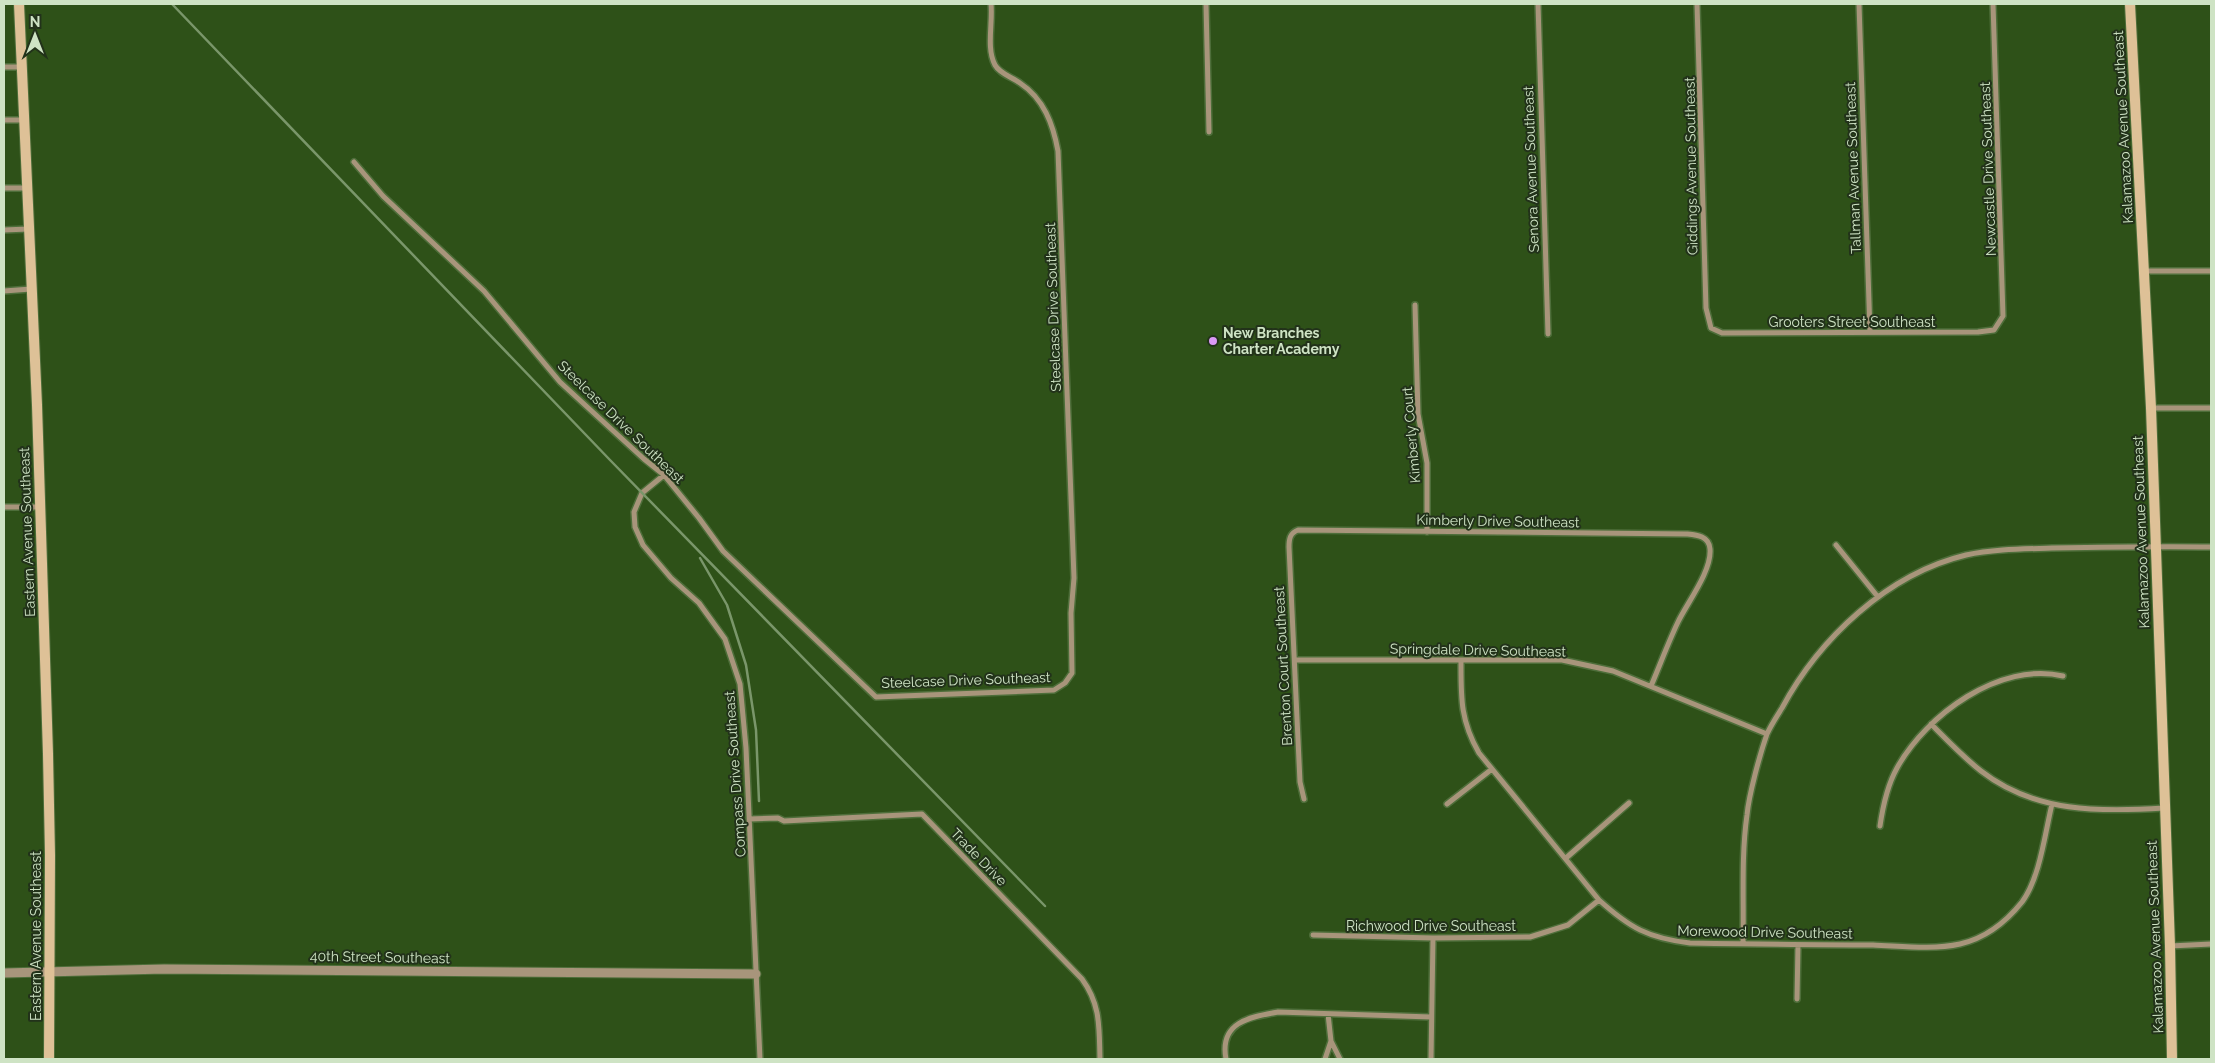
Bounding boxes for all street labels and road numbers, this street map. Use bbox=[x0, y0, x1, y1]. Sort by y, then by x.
street label: Kalamazoo Avenue Southeast bbox=[2110, 30, 2136, 224]
street label: Giddings Avenue Southeast bbox=[1681, 76, 1701, 255]
street label: Tallman Avenue Southeast bbox=[1842, 81, 1864, 254]
street label: Newcastle Drive Southeast bbox=[1977, 81, 1999, 256]
street label: Senora Avenue Southeast bbox=[1520, 85, 1542, 253]
street label: Steelcase Drive Southeast bbox=[1042, 222, 1064, 392]
street label: Grooters Street Southeast bbox=[1769, 314, 1936, 330]
street label: Steelcase Drive Southeast bbox=[555, 357, 688, 487]
street label: Kimberly Court bbox=[1399, 386, 1423, 484]
street label: Kalamazoo Avenue Southeast bbox=[2130, 435, 2152, 629]
street label: Eastern Avenue Southeast bbox=[16, 447, 38, 617]
street label: Kimberly Drive Southeast bbox=[1416, 512, 1580, 530]
street label: Brenton Court Southeast bbox=[1271, 586, 1295, 746]
street label: Springdale Drive Southeast bbox=[1390, 640, 1566, 660]
street label: Steelcase Drive Southeast bbox=[881, 669, 1051, 691]
street label: Compass Drive Southeast bbox=[721, 690, 749, 858]
street label: Trade Drive bbox=[948, 825, 1010, 889]
street label: Kalamazoo Avenue Southeast bbox=[2144, 840, 2166, 1034]
street label: Eastern Avenue Southeast bbox=[28, 851, 44, 1021]
street label: Richwood Drive Southeast bbox=[1346, 918, 1516, 934]
street label: Morewood Drive Southeast bbox=[1677, 922, 1853, 942]
street label: 40th Street Southeast bbox=[310, 948, 451, 966]

